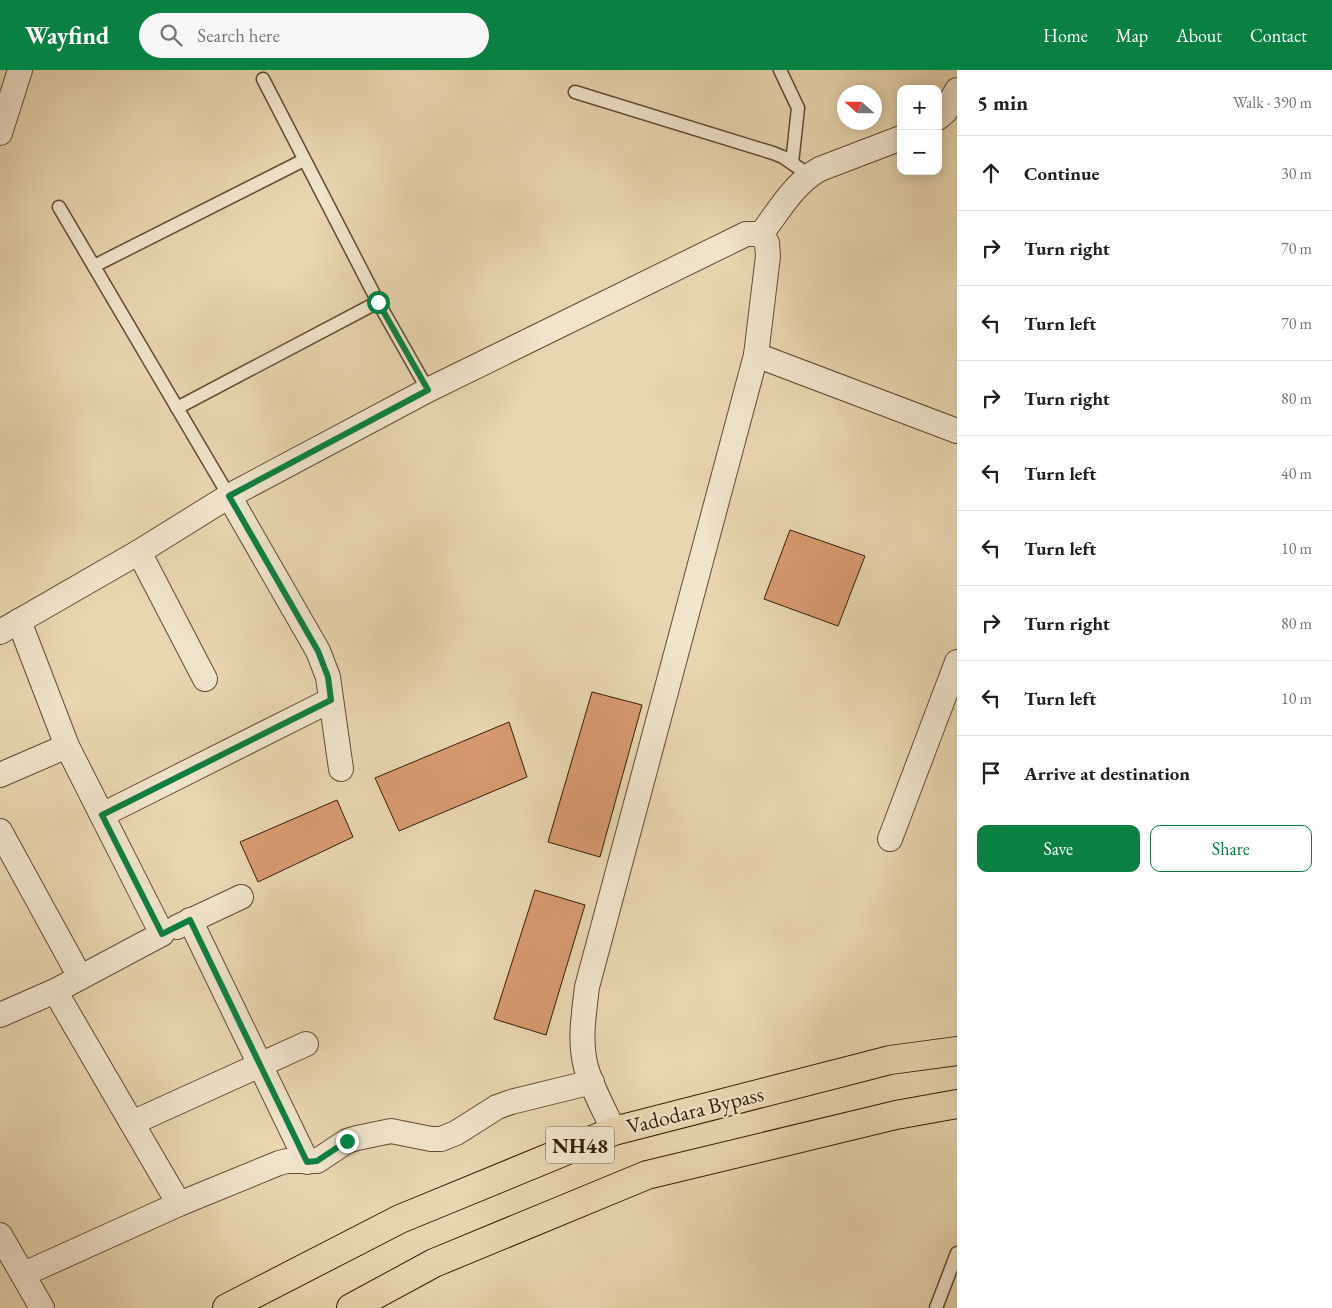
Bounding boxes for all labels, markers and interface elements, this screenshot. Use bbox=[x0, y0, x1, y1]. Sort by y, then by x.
search box bbox=[139, 13, 489, 58]
text: Wayfind bbox=[25, 20, 109, 51]
icon: search bbox=[157, 21, 185, 49]
text: Search here bbox=[197, 23, 280, 48]
text: Home bbox=[1043, 24, 1088, 47]
text: Map bbox=[1116, 24, 1148, 47]
text: About bbox=[1176, 24, 1222, 47]
text: Contact bbox=[1250, 24, 1307, 47]
north arrow bbox=[837, 85, 882, 130]
map controls bbox=[897, 85, 942, 175]
button: + bbox=[897, 85, 942, 130]
text: 5 min bbox=[977, 89, 1028, 116]
text: Walk · 390 m bbox=[1233, 92, 1312, 113]
button: − bbox=[897, 130, 942, 175]
icon: ahead bbox=[977, 159, 1005, 187]
text: Continue bbox=[1024, 161, 1099, 186]
text: 30 m bbox=[1281, 163, 1312, 184]
icon: right bbox=[977, 234, 1005, 262]
text: Turn right bbox=[1024, 236, 1110, 261]
text: 70 m bbox=[1281, 238, 1312, 259]
route start bbox=[367, 291, 390, 314]
icon: left bbox=[977, 309, 1005, 337]
text: Turn left bbox=[1024, 311, 1096, 336]
text: 70 m bbox=[1281, 313, 1312, 334]
icon: right bbox=[977, 384, 1005, 412]
text: Turn right bbox=[1024, 386, 1110, 411]
text: 80 m bbox=[1281, 388, 1312, 409]
icon: left bbox=[977, 459, 1005, 487]
text: Turn left bbox=[1024, 461, 1096, 486]
text: 40 m bbox=[1281, 463, 1312, 484]
icon: left bbox=[977, 534, 1005, 562]
text: Turn left bbox=[1024, 536, 1096, 561]
text: 10 m bbox=[1281, 538, 1312, 559]
icon: right bbox=[977, 609, 1005, 637]
text: Turn right bbox=[1024, 611, 1110, 636]
text: 80 m bbox=[1281, 613, 1312, 634]
icon: left bbox=[977, 684, 1005, 712]
text: Turn left bbox=[1024, 686, 1096, 711]
text: 10 m bbox=[1281, 688, 1312, 709]
icon: arrive bbox=[977, 759, 1005, 787]
text: Arrive at destination bbox=[1024, 761, 1190, 786]
button: Save bbox=[977, 825, 1140, 872]
button: Share bbox=[1150, 825, 1312, 872]
street label: Vadodara Bypass bbox=[623, 1079, 767, 1141]
road number: NH48 bbox=[546, 1126, 614, 1164]
route end bbox=[336, 1130, 359, 1153]

